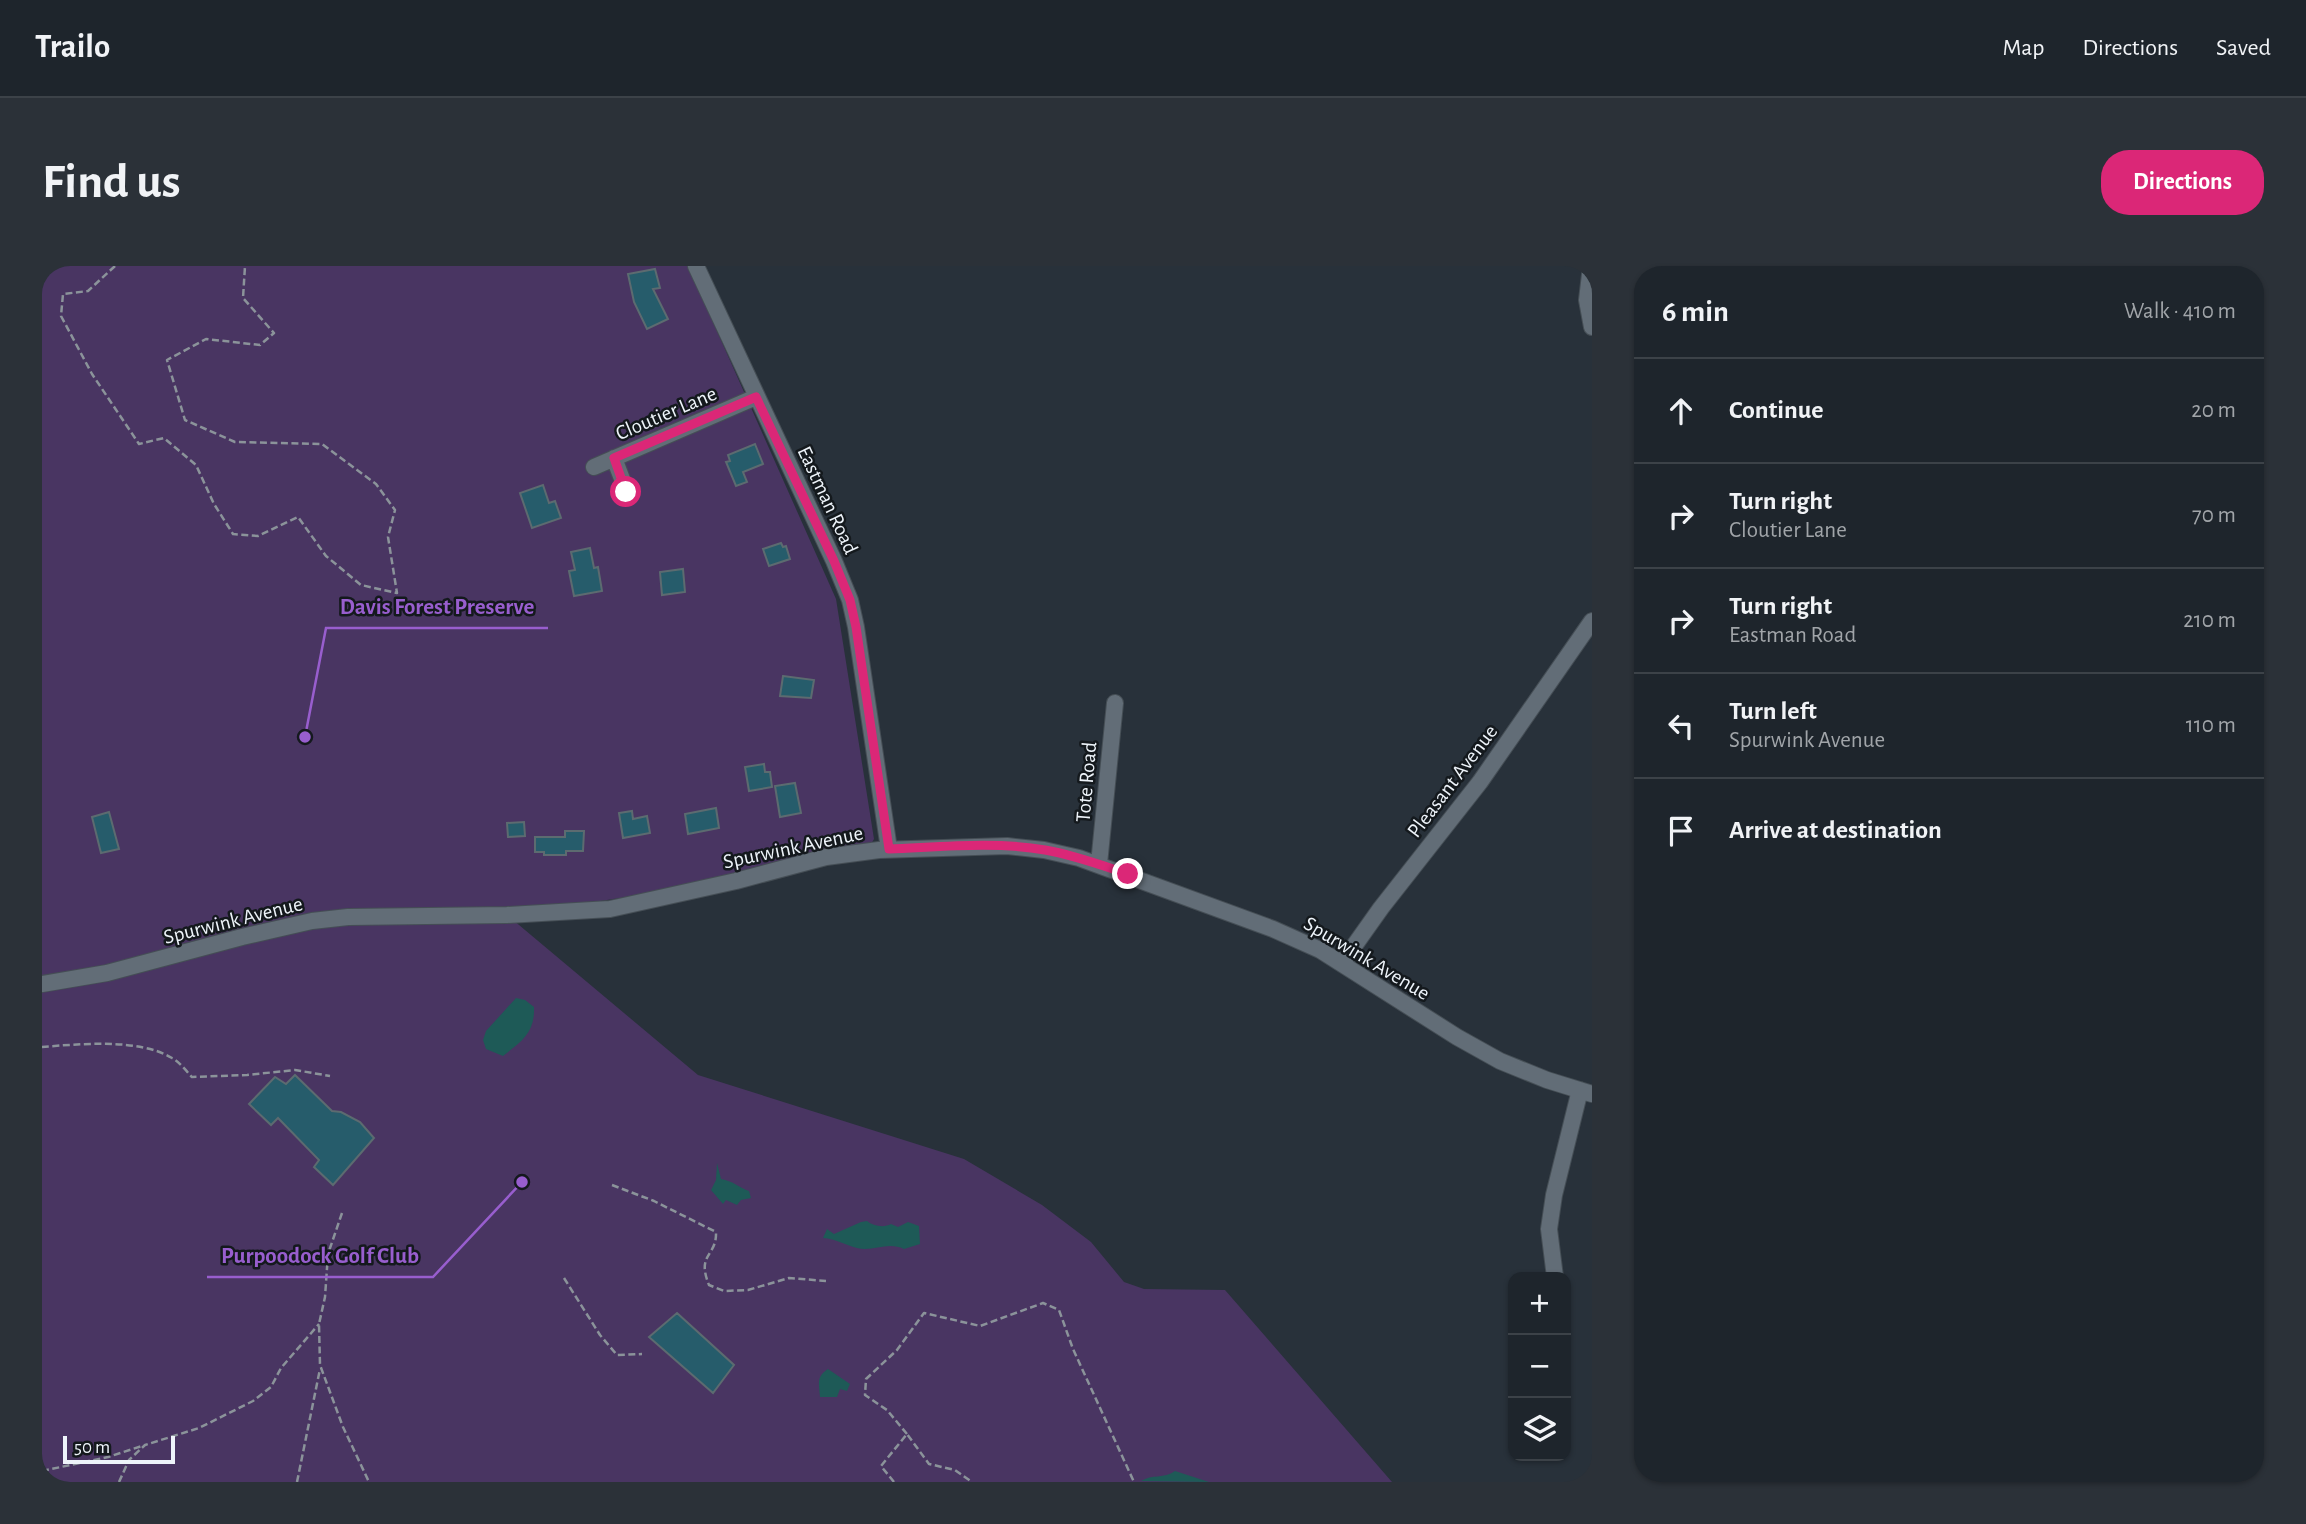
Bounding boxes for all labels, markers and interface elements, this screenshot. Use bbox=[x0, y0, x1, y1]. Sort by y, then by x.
text: Trailo bbox=[35, 31, 110, 64]
text: Map bbox=[2002, 36, 2044, 60]
text: Directions bbox=[2082, 36, 2178, 60]
text: Saved bbox=[2216, 36, 2271, 60]
button: Directions bbox=[2101, 150, 2264, 215]
text: Find us bbox=[42, 158, 181, 207]
text: 6 min bbox=[1662, 297, 1729, 327]
text: Walk · 410 m bbox=[2124, 300, 2236, 323]
street label: Cloutier Lane bbox=[613, 383, 720, 444]
icon: ahead bbox=[1662, 392, 1700, 430]
text: Continue bbox=[1729, 397, 1824, 423]
text: 20 m bbox=[2191, 399, 2236, 422]
street label: Eastman Road bbox=[793, 443, 862, 557]
route start bbox=[610, 476, 641, 507]
text: Turn right bbox=[1729, 488, 1832, 514]
icon: right bbox=[1662, 497, 1700, 535]
text: 70 m bbox=[2192, 504, 2236, 527]
text: Cloutier Lane bbox=[1729, 519, 1847, 542]
callout: Davis Forest Preserve bbox=[326, 584, 548, 628]
text: Turn right bbox=[1729, 593, 1832, 619]
text: Davis Forest Preserve bbox=[340, 596, 534, 619]
icon: right bbox=[1662, 602, 1700, 640]
text: 210 m bbox=[2183, 609, 2236, 632]
text: Eastman Road bbox=[1729, 624, 1856, 647]
text: Turn left bbox=[1729, 698, 1817, 724]
icon: left bbox=[1662, 707, 1700, 745]
text: 110 m bbox=[2186, 714, 2236, 737]
street label: Pleasant Avenue bbox=[1403, 721, 1501, 842]
text: Spurwink Avenue bbox=[1729, 729, 1885, 752]
street label: Tote Road bbox=[1073, 741, 1100, 823]
icon: arrive bbox=[1662, 812, 1700, 850]
text: Arrive at destination bbox=[1729, 817, 1942, 843]
street label: Spurwink Avenue bbox=[721, 822, 865, 873]
route end bbox=[1112, 858, 1143, 889]
street label: Spurwink Avenue bbox=[161, 893, 305, 948]
street label: Spurwink Avenue bbox=[1300, 913, 1433, 1004]
callout: Purpoodock Golf Club bbox=[207, 1233, 433, 1277]
text: Purpoodock Golf Club bbox=[221, 1245, 419, 1268]
map controls bbox=[1508, 1272, 1571, 1461]
button: + bbox=[1508, 1272, 1571, 1335]
button: − bbox=[1508, 1335, 1571, 1398]
button: layers bbox=[1508, 1398, 1571, 1461]
scale bar bbox=[63, 1433, 175, 1465]
text: 50 m bbox=[74, 1438, 110, 1457]

